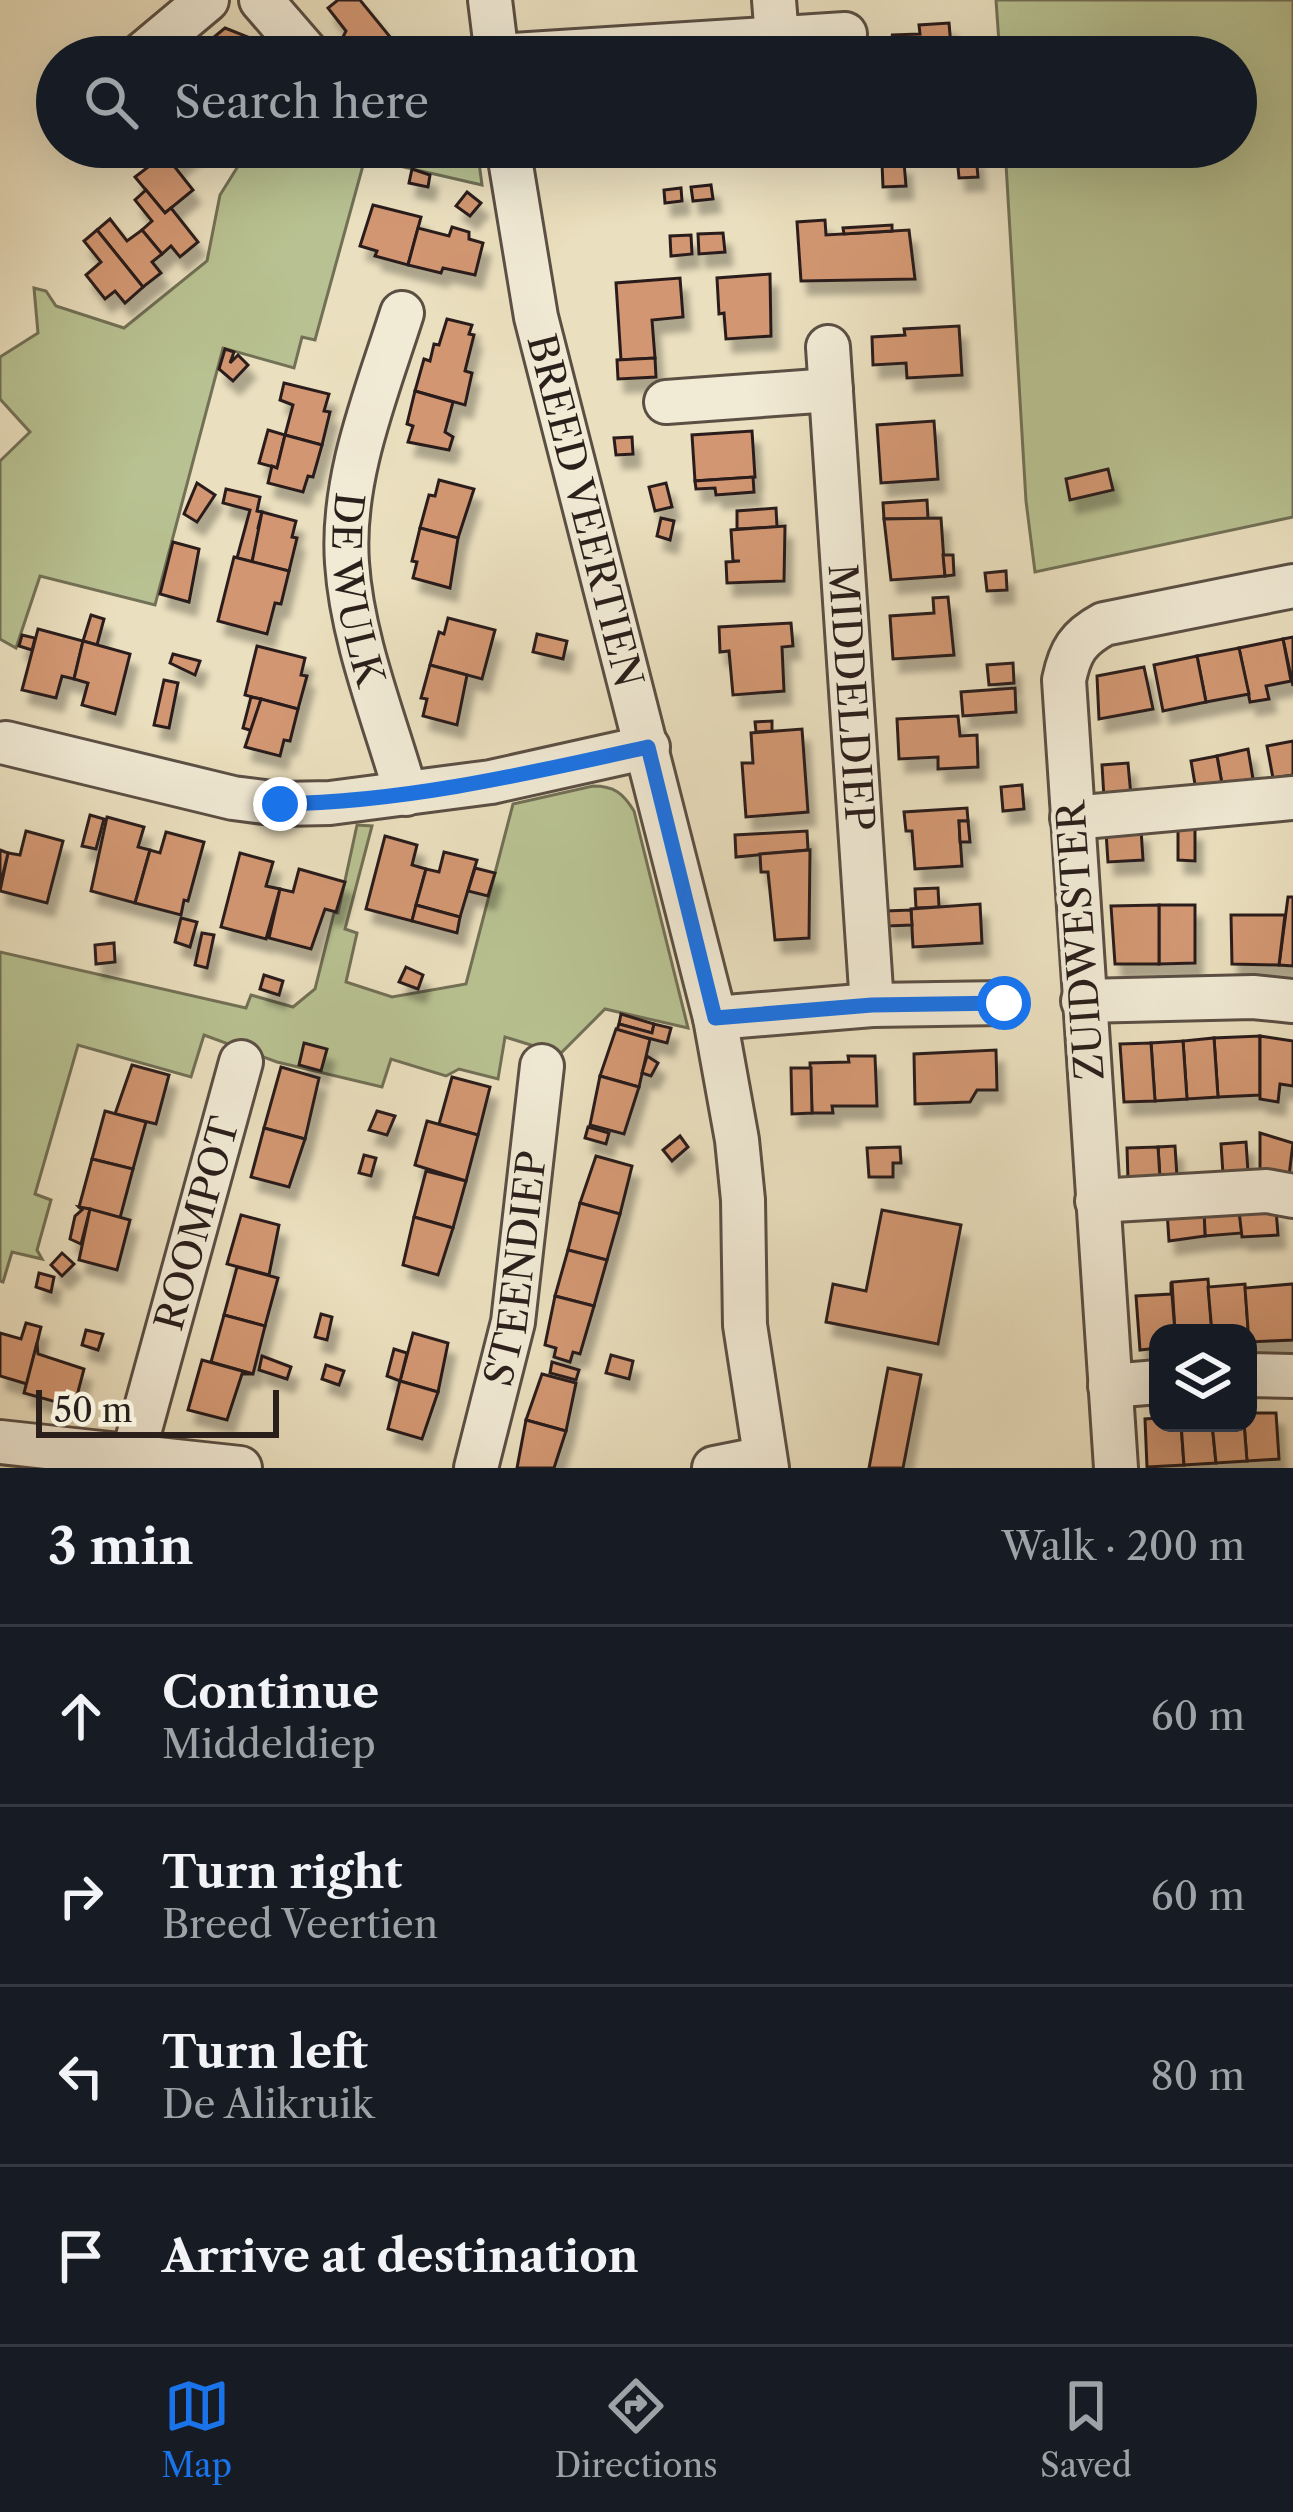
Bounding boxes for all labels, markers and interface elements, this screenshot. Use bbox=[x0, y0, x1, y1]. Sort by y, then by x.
search box bbox=[36, 36, 1257, 168]
icon: search bbox=[78, 69, 144, 135]
text: Search here bbox=[174, 74, 429, 130]
street label: BREED VEERTIEN bbox=[517, 329, 654, 692]
street label: DE WULK bbox=[322, 490, 396, 694]
street label: MIDDELDIEP bbox=[819, 562, 884, 832]
route end bbox=[253, 777, 307, 831]
street label: ZUIDWESTER bbox=[1046, 798, 1114, 1082]
route start bbox=[977, 976, 1031, 1030]
street label: ROOMPOT bbox=[144, 1111, 249, 1336]
street label: STEENDIEP bbox=[474, 1148, 556, 1391]
map controls bbox=[1149, 1324, 1257, 1432]
button: layers bbox=[1149, 1324, 1257, 1432]
scale bar bbox=[36, 1384, 279, 1437]
text: 50 m bbox=[54, 1390, 132, 1431]
text: 3 min bbox=[48, 1515, 194, 1577]
text: Walk · 200 m bbox=[1002, 1522, 1245, 1570]
text: Continue bbox=[162, 1664, 379, 1720]
icon: ahead bbox=[48, 1683, 114, 1749]
text: 60 m bbox=[1151, 1692, 1245, 1740]
text: Middeldiep bbox=[162, 1720, 376, 1768]
text: Turn right bbox=[162, 1844, 402, 1900]
icon: right bbox=[48, 1863, 114, 1929]
text: 60 m bbox=[1151, 1872, 1245, 1920]
text: Breed Veertien bbox=[162, 1900, 438, 1948]
text: Turn left bbox=[162, 2024, 368, 2080]
icon: left bbox=[48, 2043, 114, 2109]
text: 80 m bbox=[1150, 2052, 1245, 2100]
text: De Alikruik bbox=[162, 2080, 374, 2128]
icon: arrive bbox=[48, 2223, 114, 2289]
text: Arrive at destination bbox=[162, 2228, 639, 2284]
tab: Map bbox=[161, 2373, 232, 2486]
tab: Directions bbox=[555, 2373, 718, 2486]
tab: Saved bbox=[1040, 2373, 1132, 2486]

